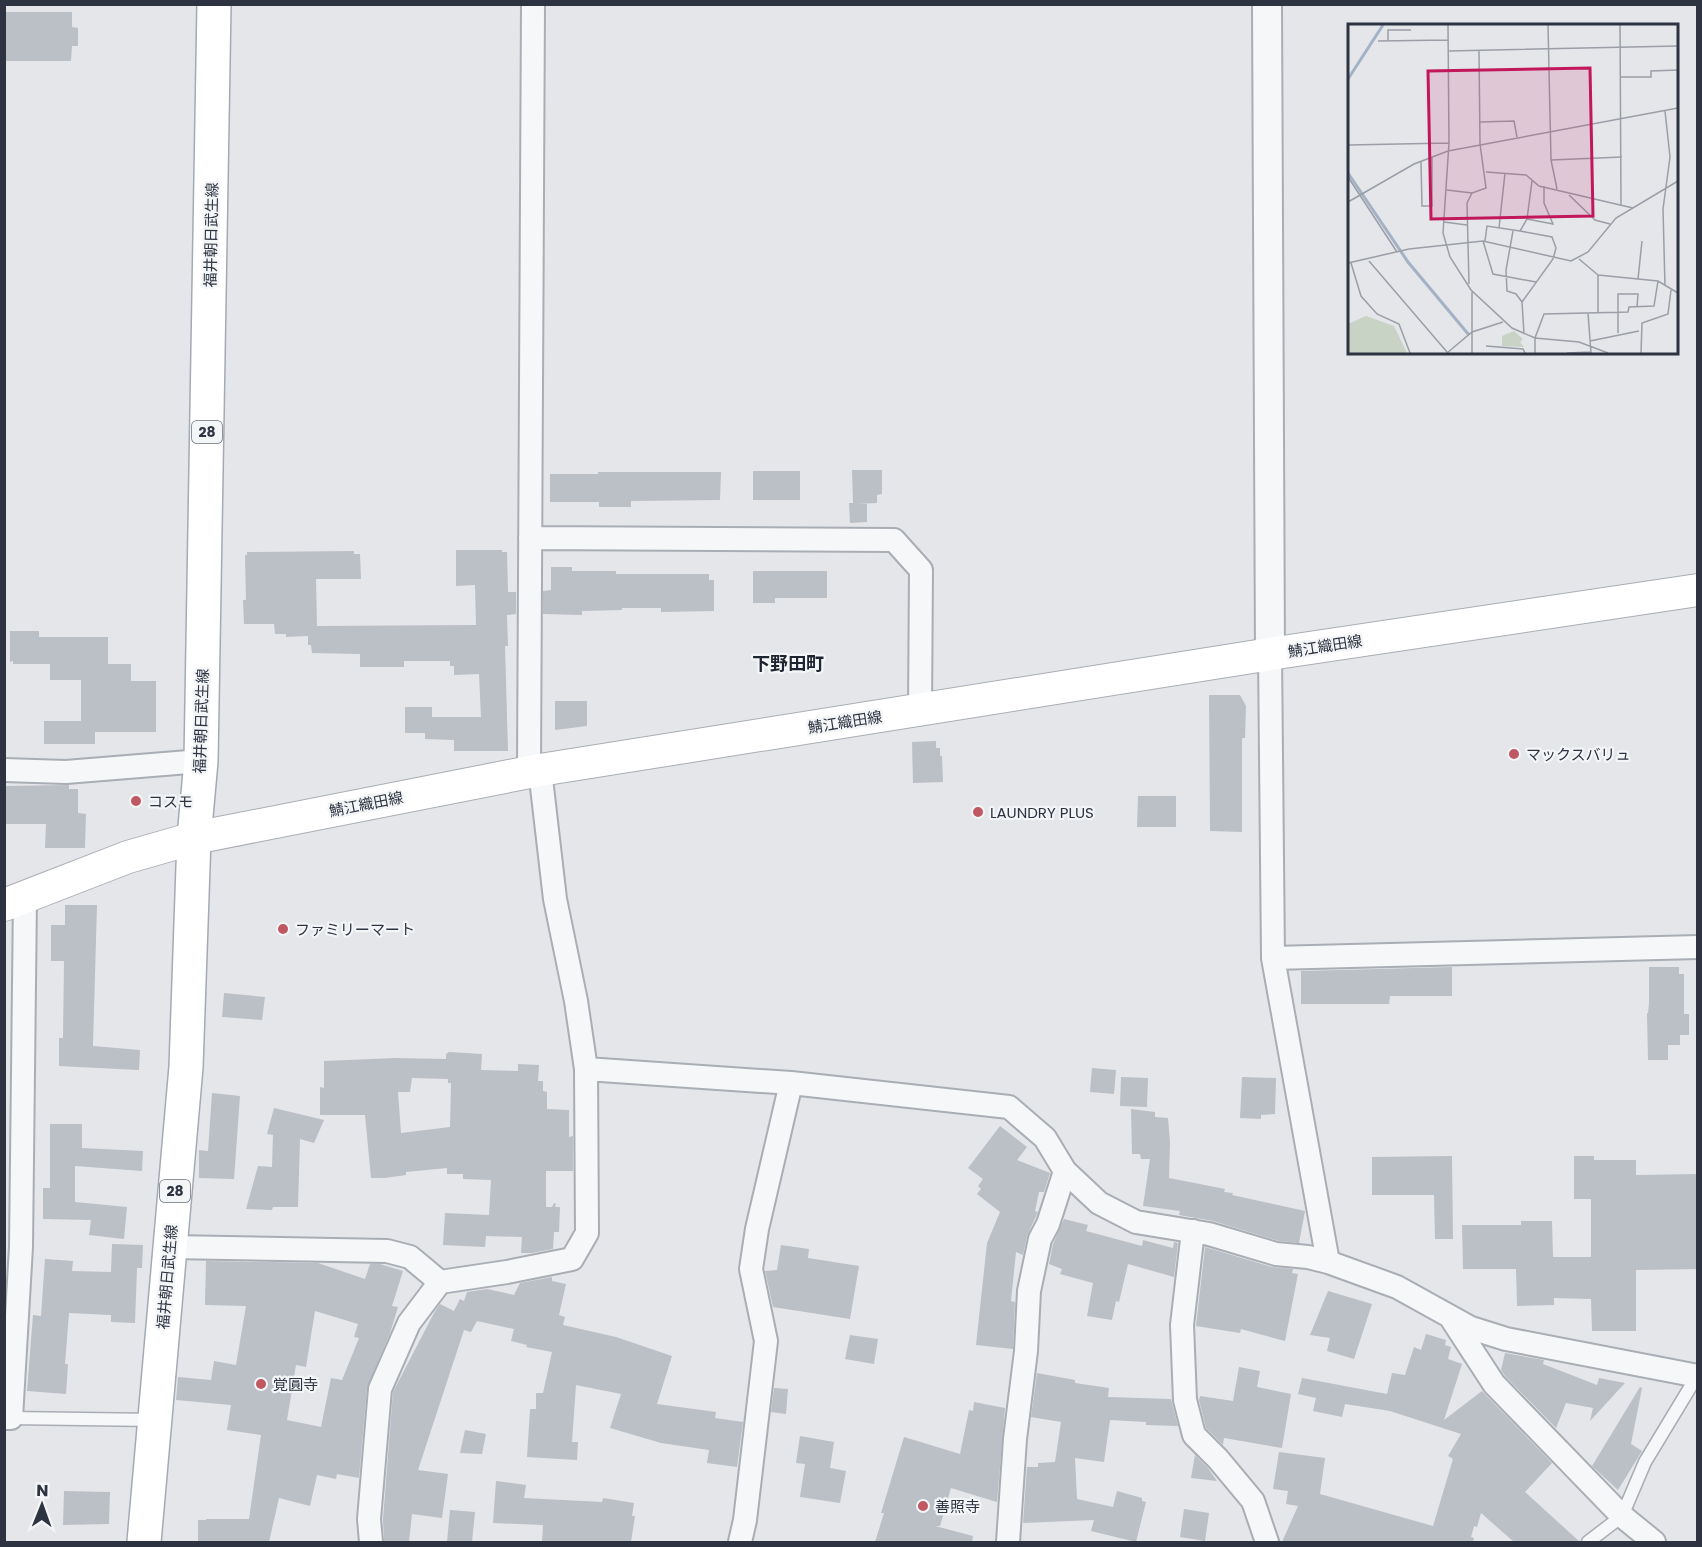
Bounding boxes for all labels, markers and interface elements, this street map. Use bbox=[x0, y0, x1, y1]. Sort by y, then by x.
inset map bbox=[1348, 24, 1678, 354]
street label: 福井朝日武生線 bbox=[200, 182, 222, 288]
road number: 28 bbox=[192, 421, 222, 443]
street label: 鯖江織田線 bbox=[1286, 630, 1364, 662]
district label: 下野田町 bbox=[752, 651, 824, 676]
street label: 福井朝日武生線 bbox=[189, 668, 213, 774]
street label: 鯖江織田線 bbox=[806, 706, 884, 738]
place label: マックスバリュ bbox=[1526, 744, 1631, 765]
marker: マックスバリュ bbox=[1507, 747, 1521, 761]
street label: 鯖江織田線 bbox=[327, 787, 405, 821]
place label: コスモ bbox=[148, 791, 193, 812]
marker: コスモ bbox=[129, 794, 143, 808]
place label: LAUNDRY PLUS bbox=[990, 802, 1094, 823]
marker: LAUNDRY PLUS bbox=[971, 805, 985, 819]
place label: ファミリーマート bbox=[295, 919, 415, 940]
marker: ファミリーマート bbox=[276, 922, 290, 936]
road number: 28 bbox=[160, 1180, 190, 1202]
street label: 福井朝日武生線 bbox=[152, 1224, 182, 1330]
place label: 覚圓寺 bbox=[273, 1374, 318, 1395]
marker: 覚圓寺 bbox=[254, 1377, 268, 1391]
north arrow bbox=[12, 1475, 72, 1535]
text: N bbox=[36, 1479, 48, 1502]
place label: 善照寺 bbox=[935, 1496, 980, 1517]
marker: 善照寺 bbox=[916, 1499, 930, 1513]

